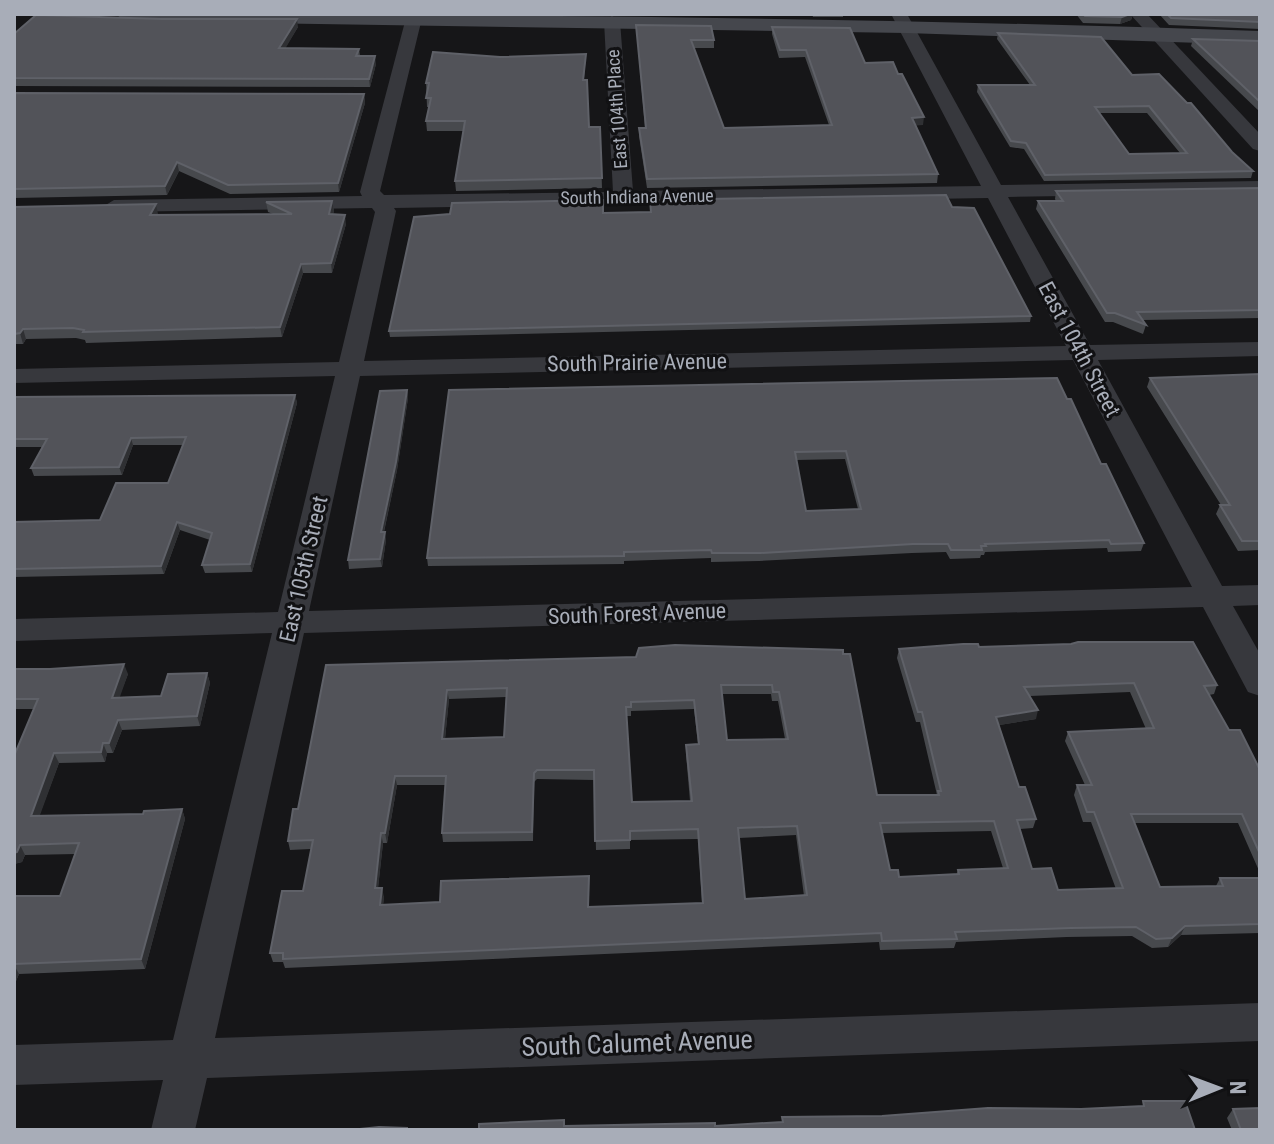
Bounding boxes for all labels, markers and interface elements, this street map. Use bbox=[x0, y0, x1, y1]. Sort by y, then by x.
street label: East 104th Place bbox=[602, 49, 631, 169]
street label: South Indiana Avenue bbox=[560, 185, 714, 208]
street label: East 104th Street bbox=[1033, 277, 1126, 421]
street label: South Prairie Avenue bbox=[547, 348, 727, 377]
street label: East 105th Street bbox=[275, 494, 332, 645]
street label: South Forest Avenue bbox=[547, 598, 727, 629]
street label: South Calumet Avenue bbox=[521, 1024, 753, 1062]
north arrow bbox=[1178, 1048, 1258, 1128]
text: N bbox=[1225, 1081, 1250, 1095]

